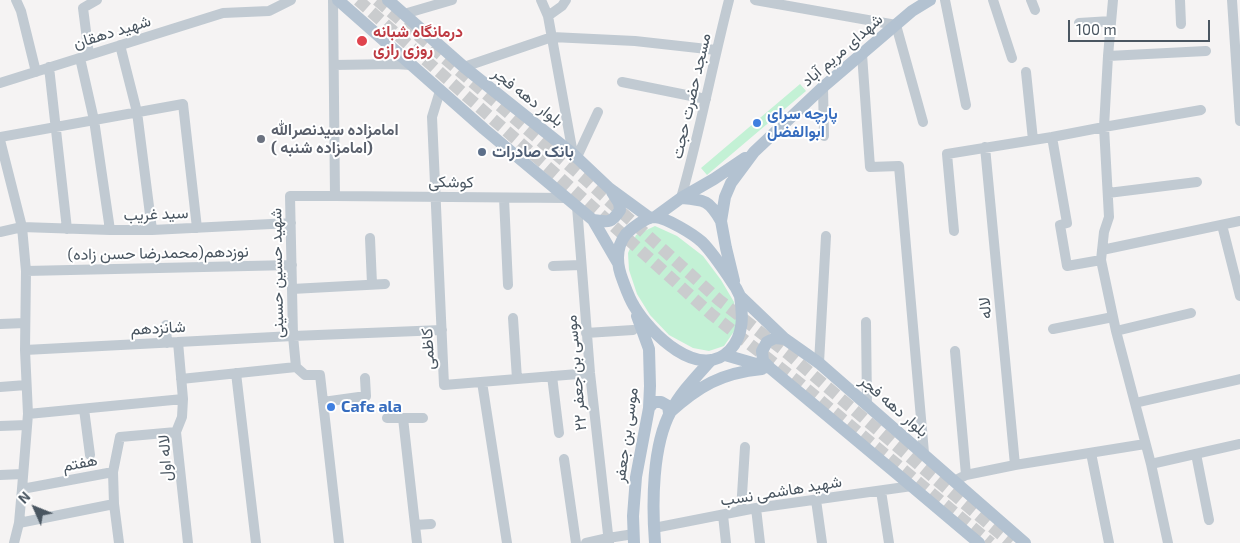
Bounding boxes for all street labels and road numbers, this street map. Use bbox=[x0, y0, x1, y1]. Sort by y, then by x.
street label: شهدای مریم آباد bbox=[797, 10, 887, 90]
street label: شهید دهقان bbox=[71, 11, 153, 53]
street label: مسجد حضرت حجت bbox=[667, 31, 715, 161]
street label: بلوار دهه فجر bbox=[489, 63, 567, 131]
street label: کوشکی bbox=[428, 172, 474, 192]
street label: سید غریب bbox=[123, 203, 189, 225]
street label: شهید حسین حسینی bbox=[266, 208, 288, 338]
street label: نوزدهم(محمدرضا حسن زاده) bbox=[67, 242, 249, 264]
street label: لاله bbox=[974, 296, 996, 320]
street label: موسی بن جعفر ۲۲ bbox=[561, 314, 591, 432]
street label: شانزدهم bbox=[130, 317, 186, 339]
street label: کاظمی bbox=[417, 328, 439, 370]
street label: بلوار دهه فجر bbox=[856, 371, 932, 441]
street label: موسی بن جعفر bbox=[610, 386, 642, 484]
street label: لاله اول bbox=[154, 434, 176, 482]
street label: هفتم bbox=[61, 450, 99, 476]
street label: شهید هاشمی نسب bbox=[719, 472, 843, 510]

